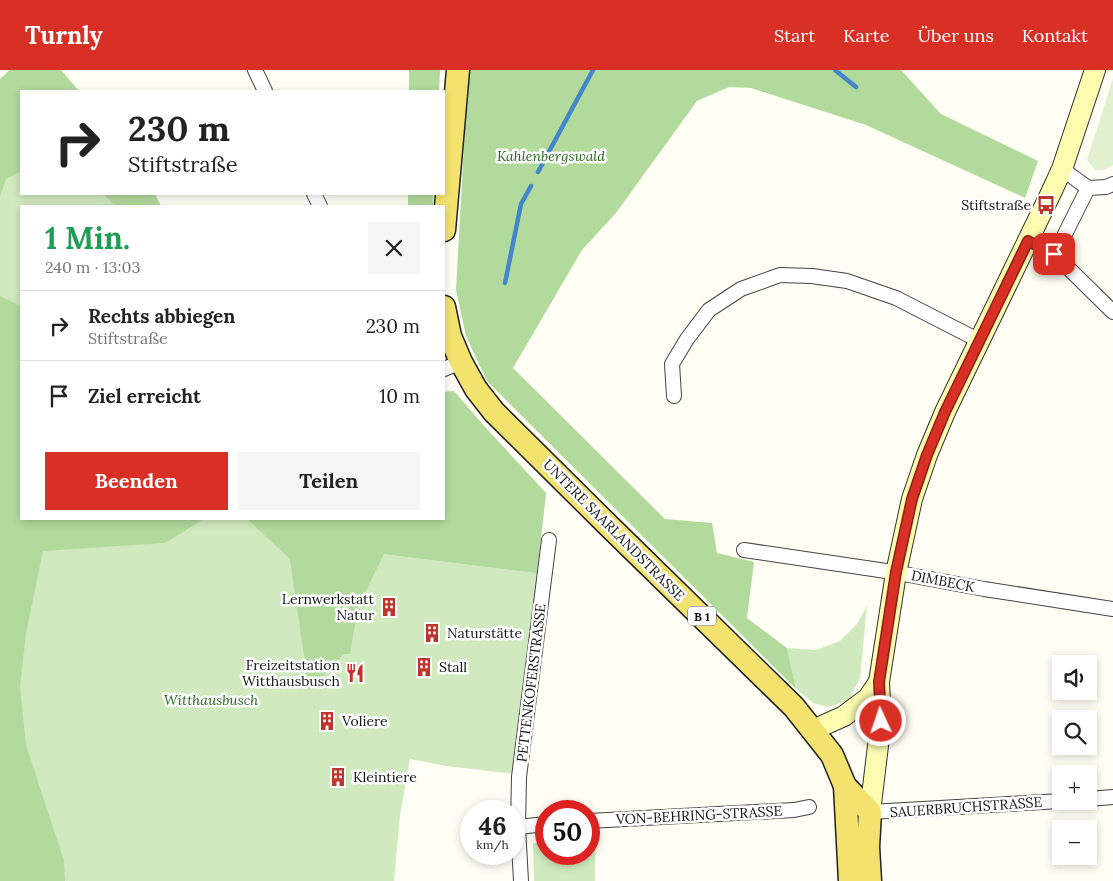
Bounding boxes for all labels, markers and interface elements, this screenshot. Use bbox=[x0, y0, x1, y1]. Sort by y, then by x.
text: Turnly bbox=[25, 20, 103, 51]
text: Start bbox=[774, 24, 815, 47]
text: Karte bbox=[843, 24, 889, 47]
text: Über uns bbox=[917, 24, 994, 47]
text: Kontakt bbox=[1022, 24, 1088, 47]
text: 230 m bbox=[128, 106, 230, 151]
icon: right bbox=[45, 110, 110, 175]
park label: Kahlenbergswald bbox=[497, 147, 605, 165]
text: Stiftstraße bbox=[128, 150, 238, 178]
bus stop icon: Stiftstraße bbox=[1035, 194, 1057, 216]
place label: Stiftstraße bbox=[961, 196, 1031, 214]
text: 1 Min. bbox=[45, 219, 130, 257]
button: close bbox=[368, 222, 420, 274]
pin bbox=[1033, 233, 1075, 275]
icon: arrive bbox=[1040, 240, 1068, 268]
text: 240 m · 13:03 bbox=[45, 257, 140, 277]
text: Rechts abbiegen bbox=[88, 304, 235, 328]
icon: right bbox=[45, 312, 73, 340]
text: 230 m bbox=[366, 314, 420, 338]
text: Stiftstraße bbox=[88, 328, 168, 348]
icon: arrive bbox=[45, 382, 73, 410]
text: Ziel erreicht bbox=[88, 384, 201, 408]
text: 10 m bbox=[379, 384, 420, 408]
button: Beenden bbox=[45, 452, 228, 510]
button: Teilen bbox=[238, 452, 420, 510]
street label: UNTERE SAARLANDSTRASSE bbox=[539, 455, 689, 605]
street label: DIMBECK bbox=[910, 566, 977, 596]
place label: Lernwerkstatt Natur bbox=[282, 590, 375, 624]
building icon: Lernwerkstatt Natur bbox=[378, 596, 400, 618]
street label: PETTENKOFERSTRASSE bbox=[512, 602, 550, 763]
road number: B 1 bbox=[688, 606, 716, 626]
building icon: Naturstätte bbox=[421, 622, 443, 644]
place label: Naturstätte bbox=[447, 624, 523, 642]
map controls bbox=[1052, 655, 1097, 865]
button: sound bbox=[1052, 655, 1097, 700]
place label: Freizeitstation Witthausbusch bbox=[242, 656, 340, 690]
building icon: Stall bbox=[413, 656, 435, 678]
place label: Stall bbox=[439, 658, 467, 676]
restaurant icon: Freizeitstation Witthausbusch bbox=[344, 662, 366, 684]
park label: Witthausbusch bbox=[164, 691, 258, 709]
position arrow bbox=[854, 694, 906, 746]
building icon: Voliere bbox=[316, 710, 338, 732]
button: search bbox=[1052, 710, 1097, 755]
place label: Voliere bbox=[341, 712, 388, 730]
button: + bbox=[1052, 765, 1097, 810]
building icon: Kleintiere bbox=[327, 766, 349, 788]
place label: Kleintiere bbox=[353, 768, 417, 786]
street label: SAUERBRUCHSTRASSE bbox=[889, 793, 1043, 821]
speed limit sign: 50 bbox=[535, 800, 600, 865]
street label: VON-BEHRING-STRASSE bbox=[614, 802, 783, 828]
text: 46 bbox=[478, 810, 507, 842]
button: − bbox=[1052, 820, 1097, 865]
text: km/h bbox=[476, 837, 509, 852]

